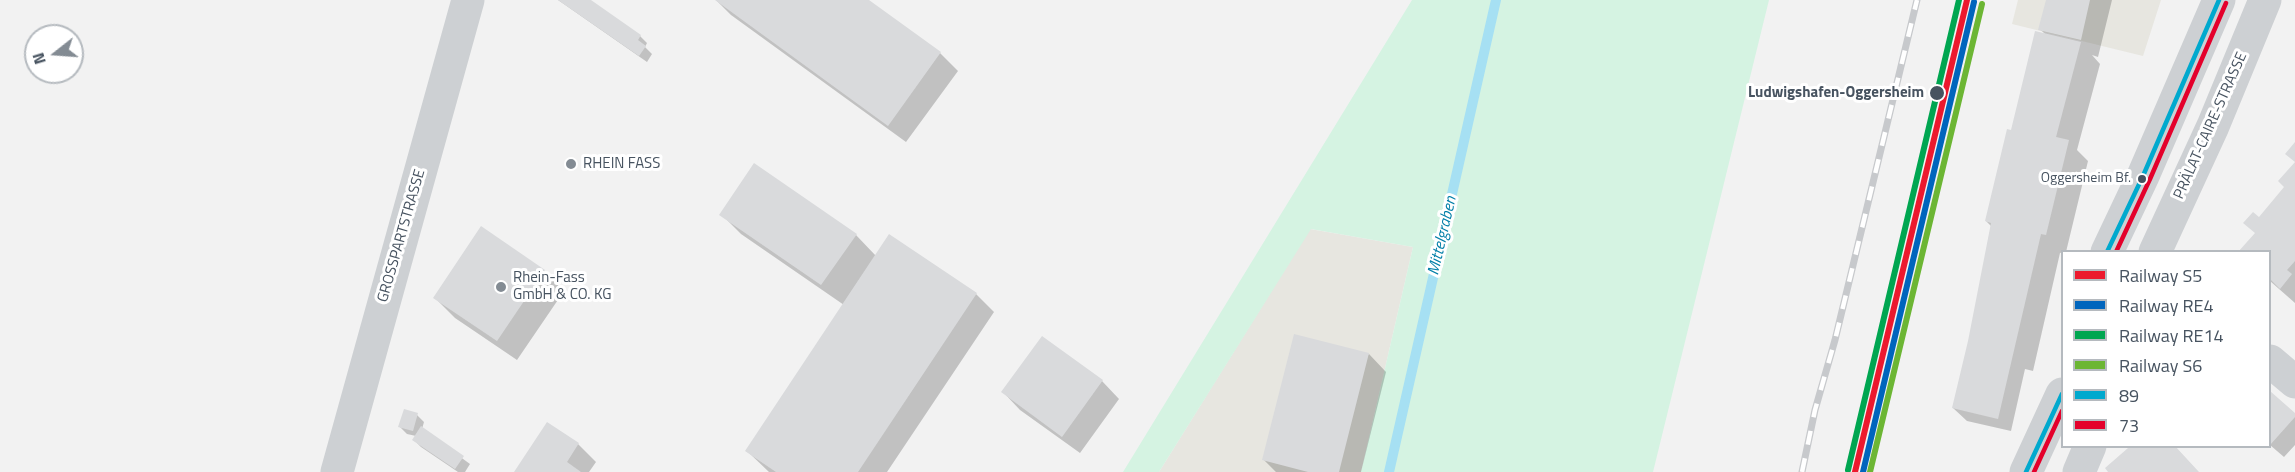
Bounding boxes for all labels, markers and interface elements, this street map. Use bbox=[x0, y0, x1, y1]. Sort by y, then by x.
north arrow bbox=[24, 24, 84, 84]
text: N bbox=[26, 50, 52, 67]
street label: PRÄLAT-CAIRE-STRASSE bbox=[2171, 50, 2251, 202]
place label: Ludwigshafen-Oggersheim bbox=[1748, 84, 1924, 102]
marker: Ludwigshafen-Oggersheim bbox=[1928, 84, 1946, 102]
place label: RHEIN FASS bbox=[583, 155, 660, 173]
marker: RHEIN FASS bbox=[564, 157, 578, 171]
street label: GROSSPARTSTRASSE bbox=[374, 167, 430, 305]
place label: Oggersheim Bf. bbox=[2041, 171, 2131, 187]
marker: Oggersheim Bf. bbox=[2136, 173, 2148, 185]
water label: Mittelgraben bbox=[1425, 195, 1461, 277]
legend bbox=[2061, 250, 2271, 448]
text: Railway S5 bbox=[2119, 262, 2202, 289]
place label: Rhein-Fass GmbH & CO. KG bbox=[513, 269, 611, 304]
marker: Rhein-Fass GmbH & CO. KG bbox=[494, 280, 508, 294]
text: Railway RE4 bbox=[2119, 292, 2214, 319]
text: Railway RE14 bbox=[2119, 322, 2224, 349]
text: Railway S6 bbox=[2119, 352, 2202, 379]
text: 89 bbox=[2119, 382, 2139, 409]
text: 73 bbox=[2119, 412, 2139, 439]

